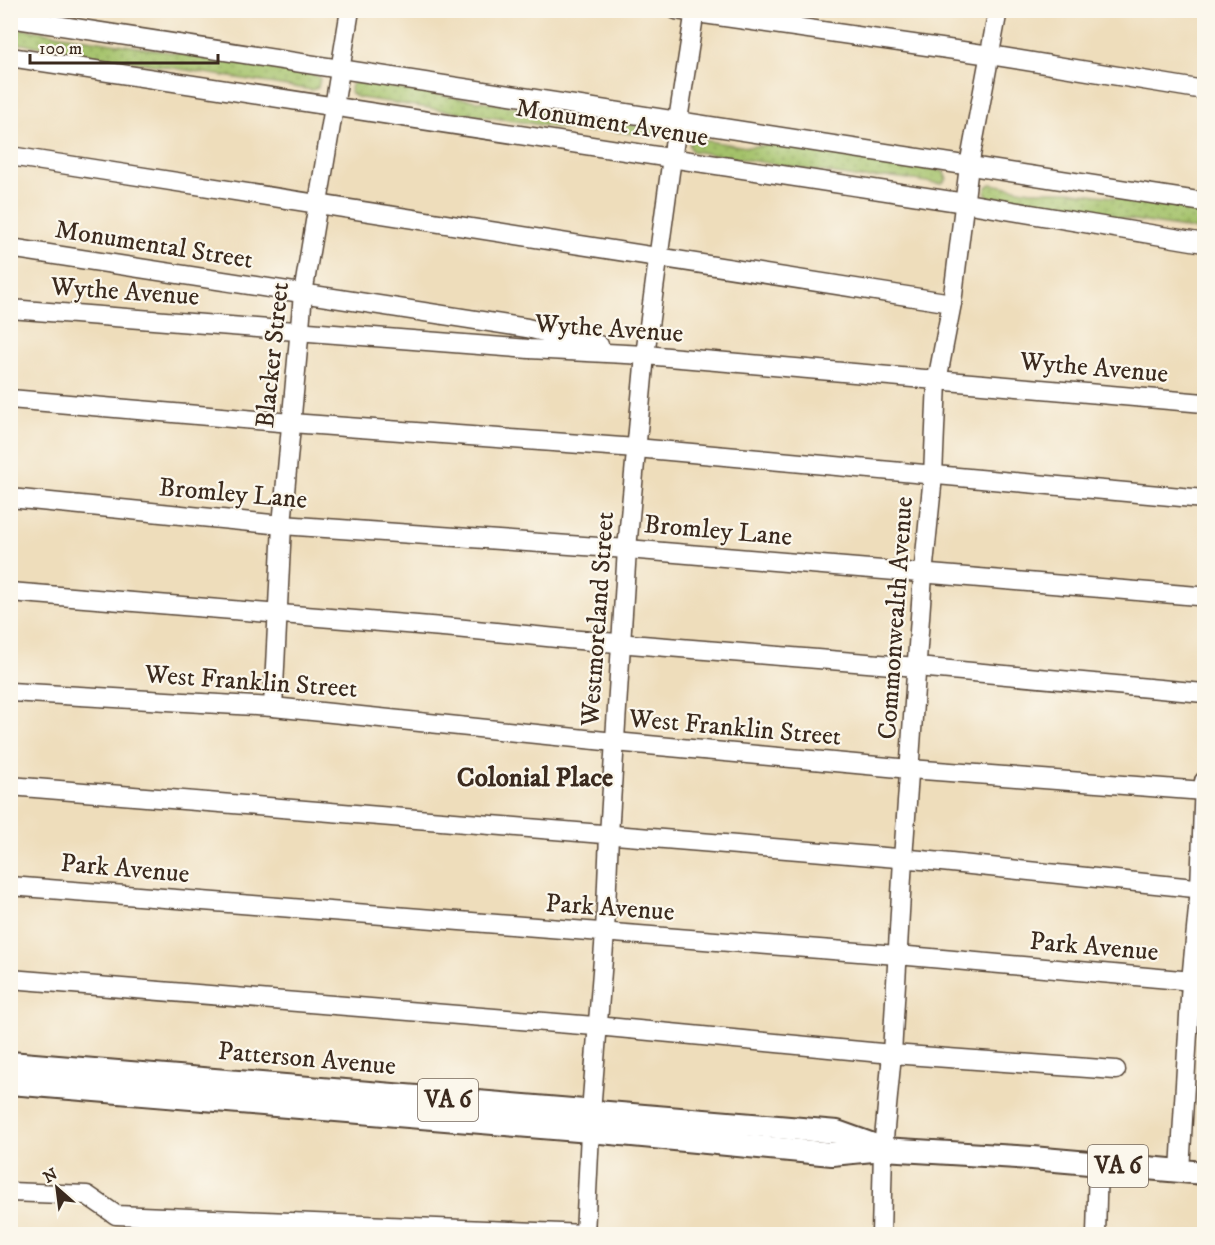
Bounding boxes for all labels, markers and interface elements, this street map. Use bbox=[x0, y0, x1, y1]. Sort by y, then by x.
scale bar bbox=[30, 27, 218, 65]
text: 100 m bbox=[39, 38, 82, 60]
street label: Monument Avenue bbox=[513, 91, 711, 155]
street label: Monumental Street bbox=[53, 213, 255, 277]
street label: Wythe Avenue bbox=[49, 270, 200, 314]
street label: Blacker Street bbox=[249, 280, 297, 430]
street label: Wythe Avenue bbox=[533, 307, 684, 351]
street label: Wythe Avenue bbox=[1017, 345, 1170, 391]
street label: Bromley Lane bbox=[158, 471, 308, 517]
street label: Commonwealth Avenue bbox=[871, 495, 921, 741]
street label: Bromley Lane bbox=[643, 508, 793, 554]
street label: Westmoreland Street bbox=[574, 511, 622, 728]
street label: West Franklin Street bbox=[143, 658, 358, 706]
street label: West Franklin Street bbox=[626, 702, 843, 754]
district label: Colonial Place bbox=[457, 761, 613, 795]
street label: Park Avenue bbox=[59, 847, 191, 891]
street label: Park Avenue bbox=[544, 887, 676, 929]
street label: Park Avenue bbox=[1028, 925, 1160, 969]
street label: Patterson Avenue bbox=[217, 1035, 397, 1083]
road number: VA 6 bbox=[418, 1079, 478, 1121]
road number: VA 6 bbox=[1088, 1145, 1148, 1187]
north arrow bbox=[27, 1158, 87, 1218]
text: N bbox=[40, 1164, 61, 1188]

